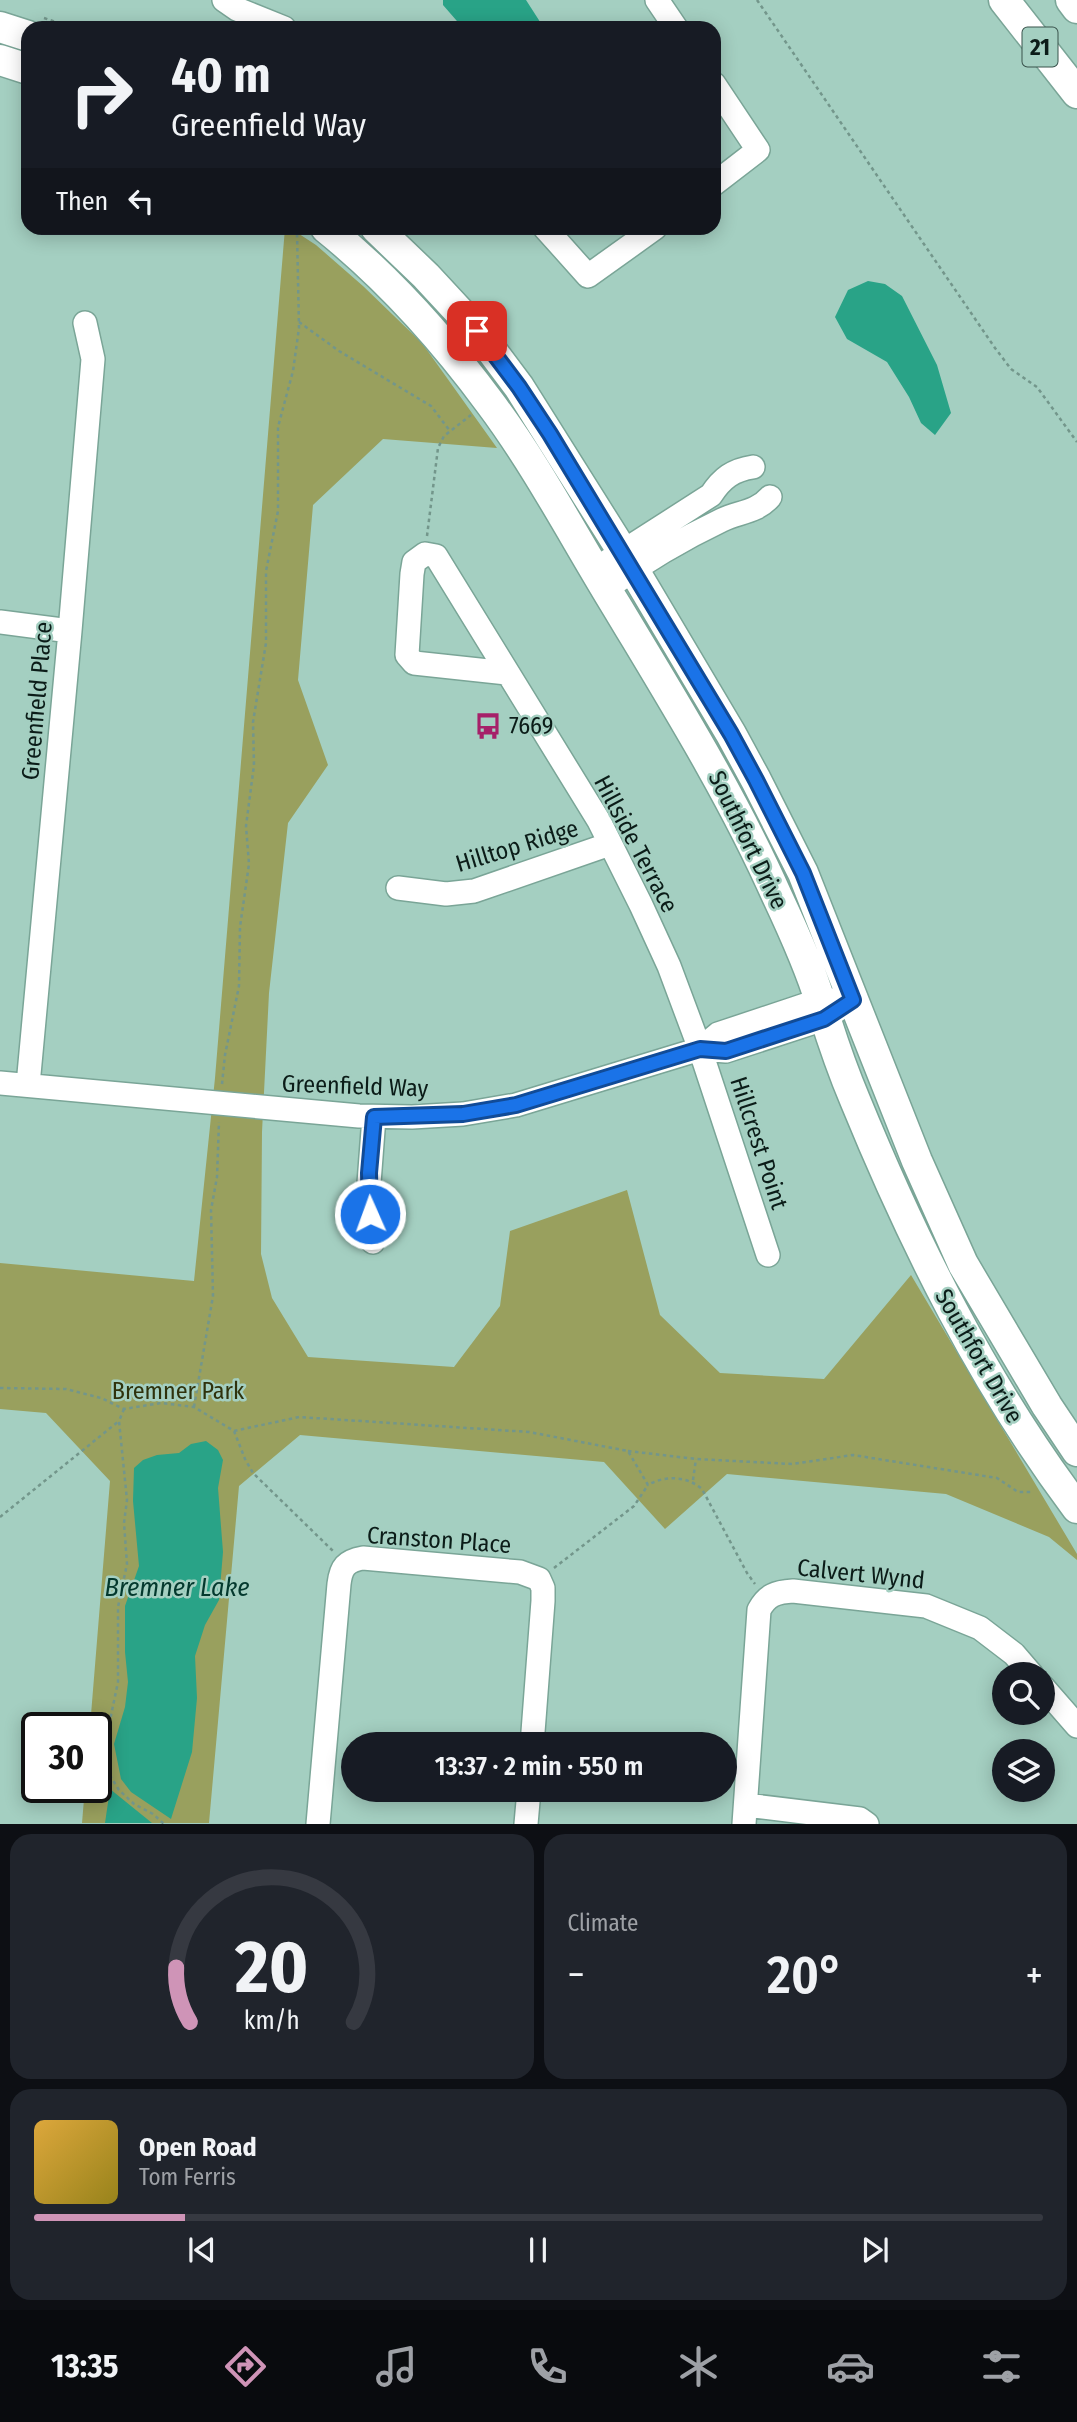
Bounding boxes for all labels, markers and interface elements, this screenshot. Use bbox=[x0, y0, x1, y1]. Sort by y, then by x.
road number: 21 bbox=[1023, 28, 1058, 66]
text: 40 m bbox=[171, 46, 271, 105]
icon: right bbox=[56, 49, 147, 140]
text: Greenfield Way bbox=[171, 106, 366, 144]
icon: left bbox=[122, 182, 160, 220]
text: Then bbox=[56, 186, 108, 217]
pin bbox=[447, 301, 507, 361]
icon: arrive bbox=[458, 312, 496, 350]
street label: Greenfield Place bbox=[16, 621, 58, 781]
bus stop icon: 7669 bbox=[473, 711, 503, 741]
place label: 7669 bbox=[509, 712, 553, 740]
street label: Southfort Drive bbox=[703, 766, 793, 914]
street label: Hillside Terrace bbox=[588, 771, 684, 917]
street label: Hilltop Ridge bbox=[452, 814, 582, 878]
street label: Greenfield Way bbox=[281, 1069, 429, 1103]
street label: Hillcrest Point bbox=[724, 1073, 794, 1213]
position arrow bbox=[333, 1177, 407, 1251]
street label: Southfort Drive bbox=[929, 1284, 1029, 1428]
park label: Bremner Park bbox=[112, 1377, 245, 1405]
street label: Cranston Place bbox=[366, 1521, 512, 1559]
street label: Calvert Wynd bbox=[796, 1553, 926, 1595]
water label: Bremner Lake bbox=[104, 1572, 250, 1603]
map controls bbox=[992, 1662, 1055, 1802]
button: search bbox=[992, 1662, 1055, 1725]
speed limit sign: 30 bbox=[21, 1712, 112, 1803]
button: layers bbox=[992, 1739, 1055, 1802]
text: 13:37 · 2 min · 550 m bbox=[435, 1751, 643, 1782]
text: Climate bbox=[568, 1909, 638, 1937]
text: 20 bbox=[234, 1925, 308, 2012]
text: 20° bbox=[767, 1944, 843, 2007]
text: − bbox=[568, 1952, 585, 1998]
text: + bbox=[1026, 1952, 1043, 1998]
text: km/h bbox=[244, 2006, 300, 2036]
text: Open Road bbox=[139, 2132, 257, 2163]
text: Tom Ferris bbox=[139, 2163, 236, 2191]
icon: previous bbox=[183, 2231, 221, 2269]
icon: pause bbox=[519, 2231, 557, 2269]
icon: next bbox=[856, 2231, 894, 2269]
icon: directions bbox=[221, 2342, 270, 2391]
icon: music bbox=[372, 2342, 421, 2391]
icon: phone bbox=[523, 2342, 572, 2391]
icon: climate bbox=[674, 2342, 723, 2391]
icon: car bbox=[826, 2342, 875, 2391]
icon: filters bbox=[977, 2342, 1026, 2391]
text: 13:35 bbox=[51, 2347, 118, 2385]

